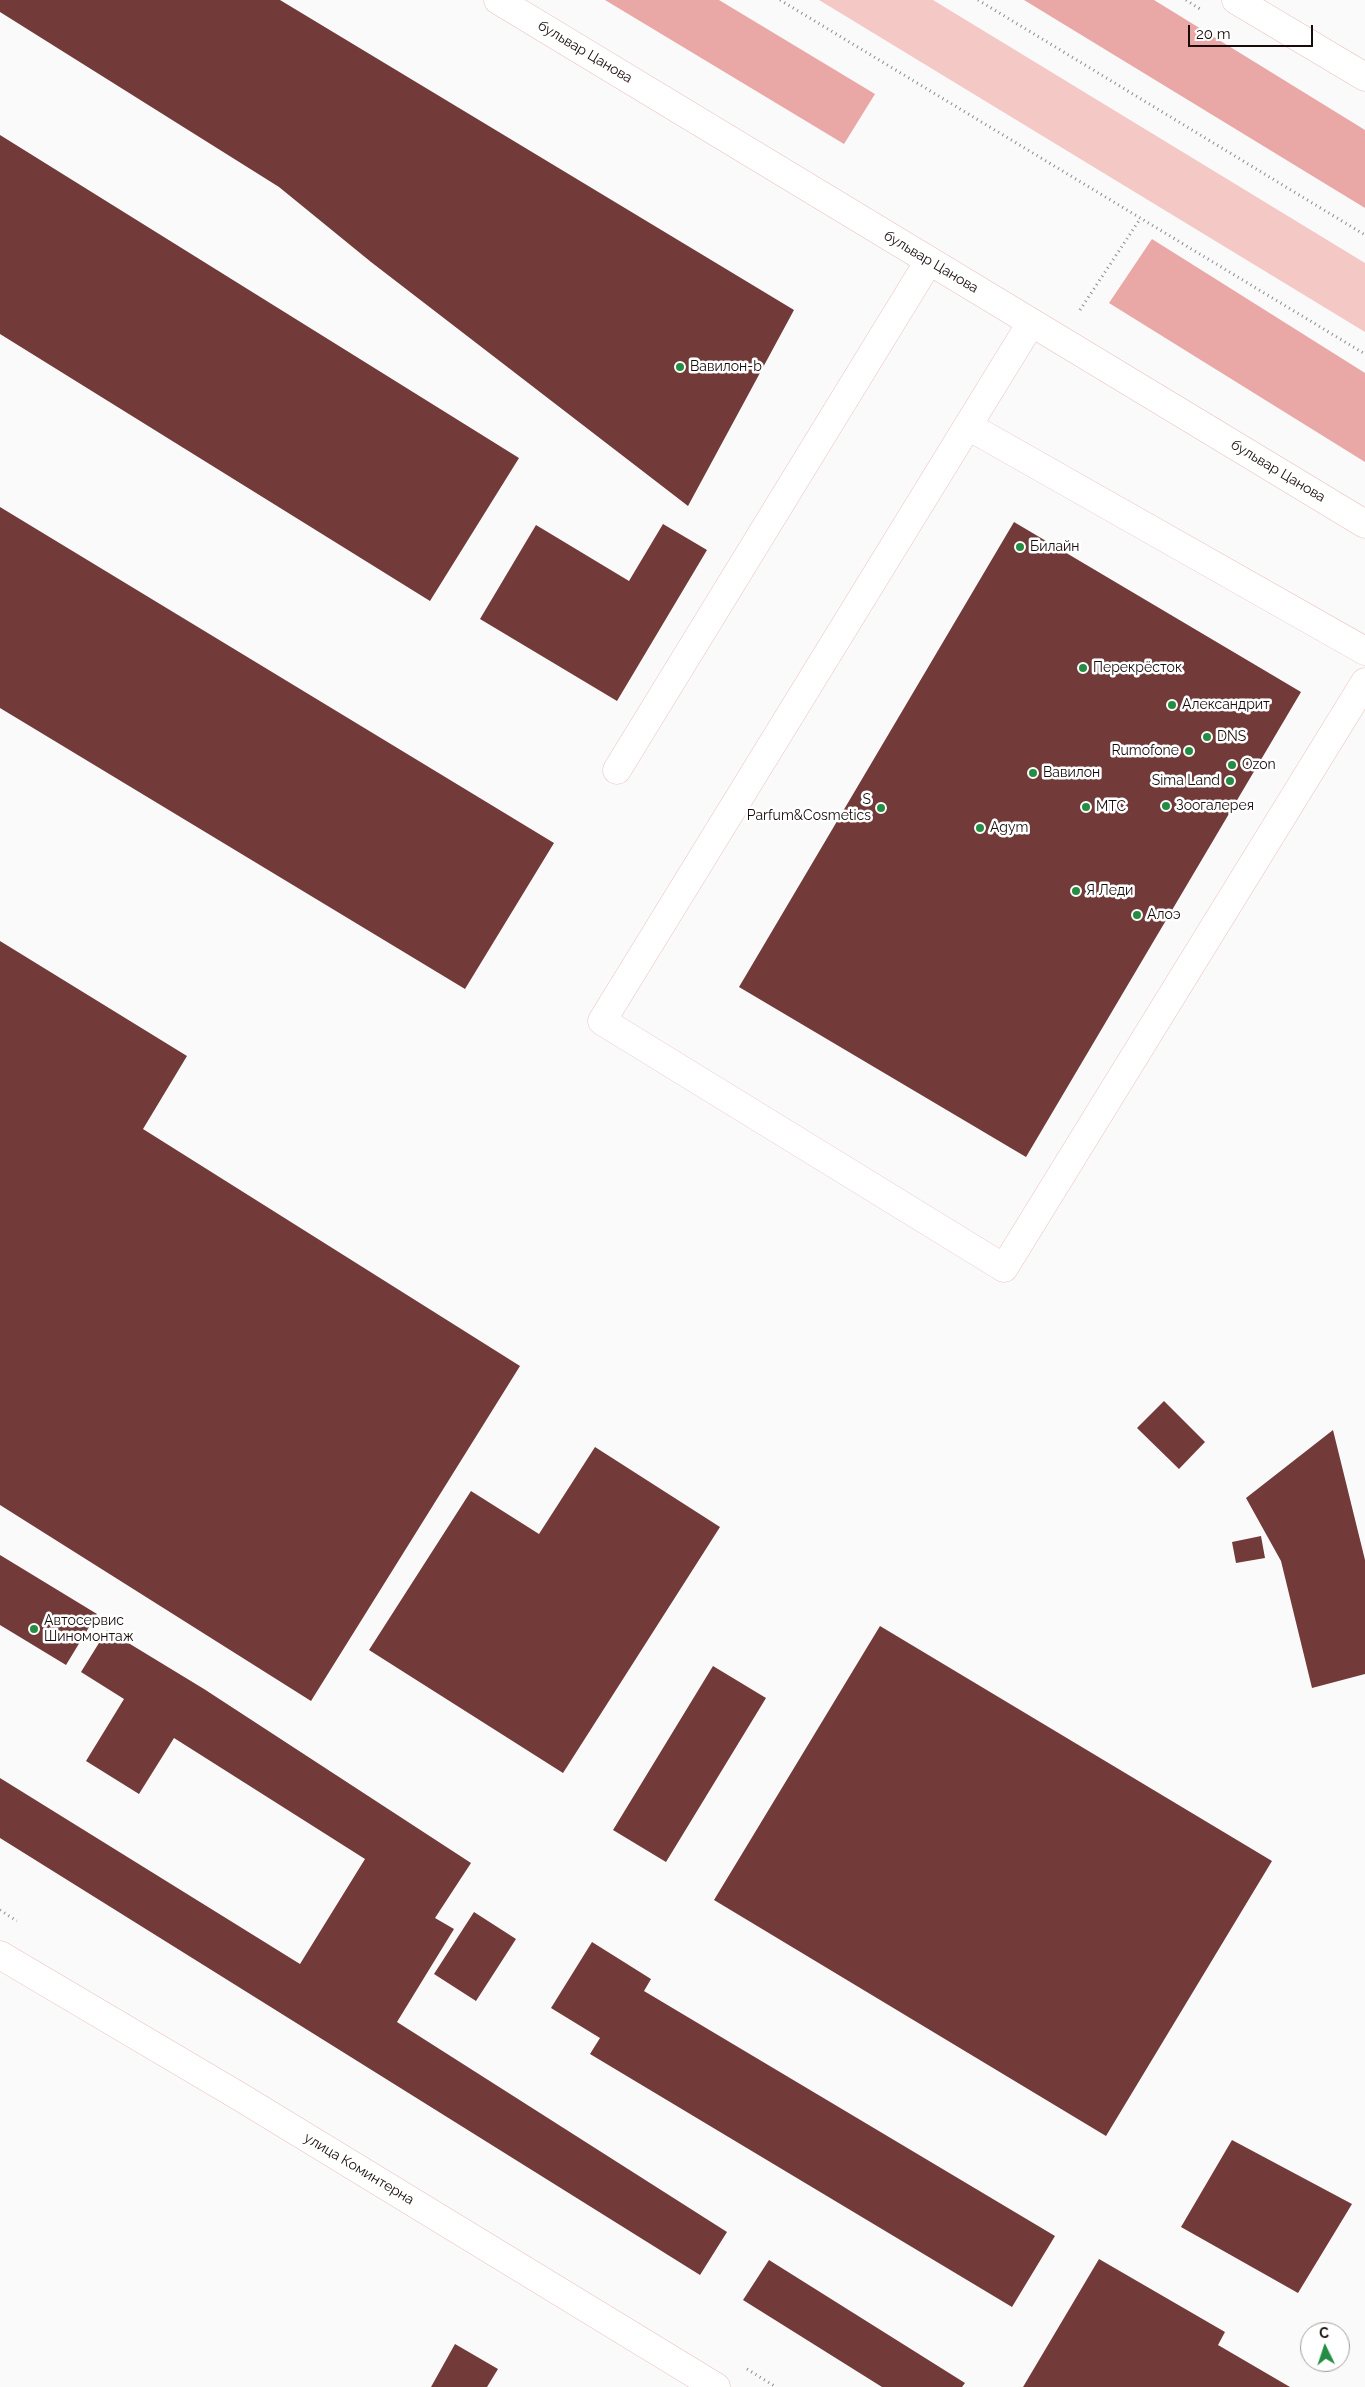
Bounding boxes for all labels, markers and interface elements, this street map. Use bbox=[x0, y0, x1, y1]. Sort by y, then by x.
scale bar bbox=[1190, 15, 1315, 47]
street label: бульвар Цанова bbox=[535, 17, 635, 87]
text: 20 m bbox=[1196, 25, 1231, 43]
street label: бульвар Цанова bbox=[881, 227, 981, 297]
place label: Вавилон-b bbox=[690, 359, 762, 375]
marker: Вавилон-b bbox=[674, 361, 686, 373]
street label: бульвар Цанова bbox=[1228, 436, 1328, 506]
place label: Билайн bbox=[1030, 539, 1080, 555]
marker: Билайн bbox=[1014, 541, 1026, 553]
place label: Перекрёсток bbox=[1093, 660, 1182, 676]
marker: Перекрёсток bbox=[1077, 662, 1089, 674]
place label: Александрит bbox=[1182, 697, 1270, 713]
marker: Александрит bbox=[1166, 699, 1178, 711]
place label: DNS bbox=[1217, 729, 1246, 745]
marker: DNS bbox=[1201, 731, 1213, 743]
place label: Rumofone bbox=[1111, 743, 1179, 759]
marker: Rumofone bbox=[1183, 745, 1195, 757]
place label: Ozon bbox=[1242, 757, 1276, 773]
marker: Ozon bbox=[1226, 759, 1238, 771]
place label: Вавилон bbox=[1043, 765, 1100, 781]
marker: Вавилон bbox=[1027, 767, 1039, 779]
place label: Sima Land bbox=[1152, 773, 1220, 789]
marker: Sima Land bbox=[1224, 775, 1236, 787]
place label: S Parfum&Cosmetics bbox=[747, 792, 871, 824]
place label: Зоогалерея bbox=[1176, 798, 1254, 814]
place label: МТС bbox=[1096, 799, 1126, 815]
marker: Зоогалерея bbox=[1160, 800, 1172, 812]
marker: МТС bbox=[1080, 801, 1092, 813]
marker: S Parfum&Cosmetics bbox=[875, 802, 887, 814]
place label: Agym bbox=[990, 820, 1028, 836]
marker: Agym bbox=[974, 822, 986, 834]
place label: Я Леди bbox=[1086, 883, 1133, 899]
marker: Я Леди bbox=[1070, 885, 1082, 897]
place label: Алоэ bbox=[1147, 907, 1181, 923]
marker: Алоэ bbox=[1131, 909, 1143, 921]
place label: Автосервис Шиномонтаж bbox=[44, 1613, 134, 1645]
marker: Автосервис Шиномонтаж bbox=[28, 1623, 40, 1635]
street label: улица Коминтерна bbox=[301, 2129, 417, 2209]
north arrow bbox=[1300, 2322, 1350, 2372]
text: С bbox=[1319, 2325, 1329, 2341]

